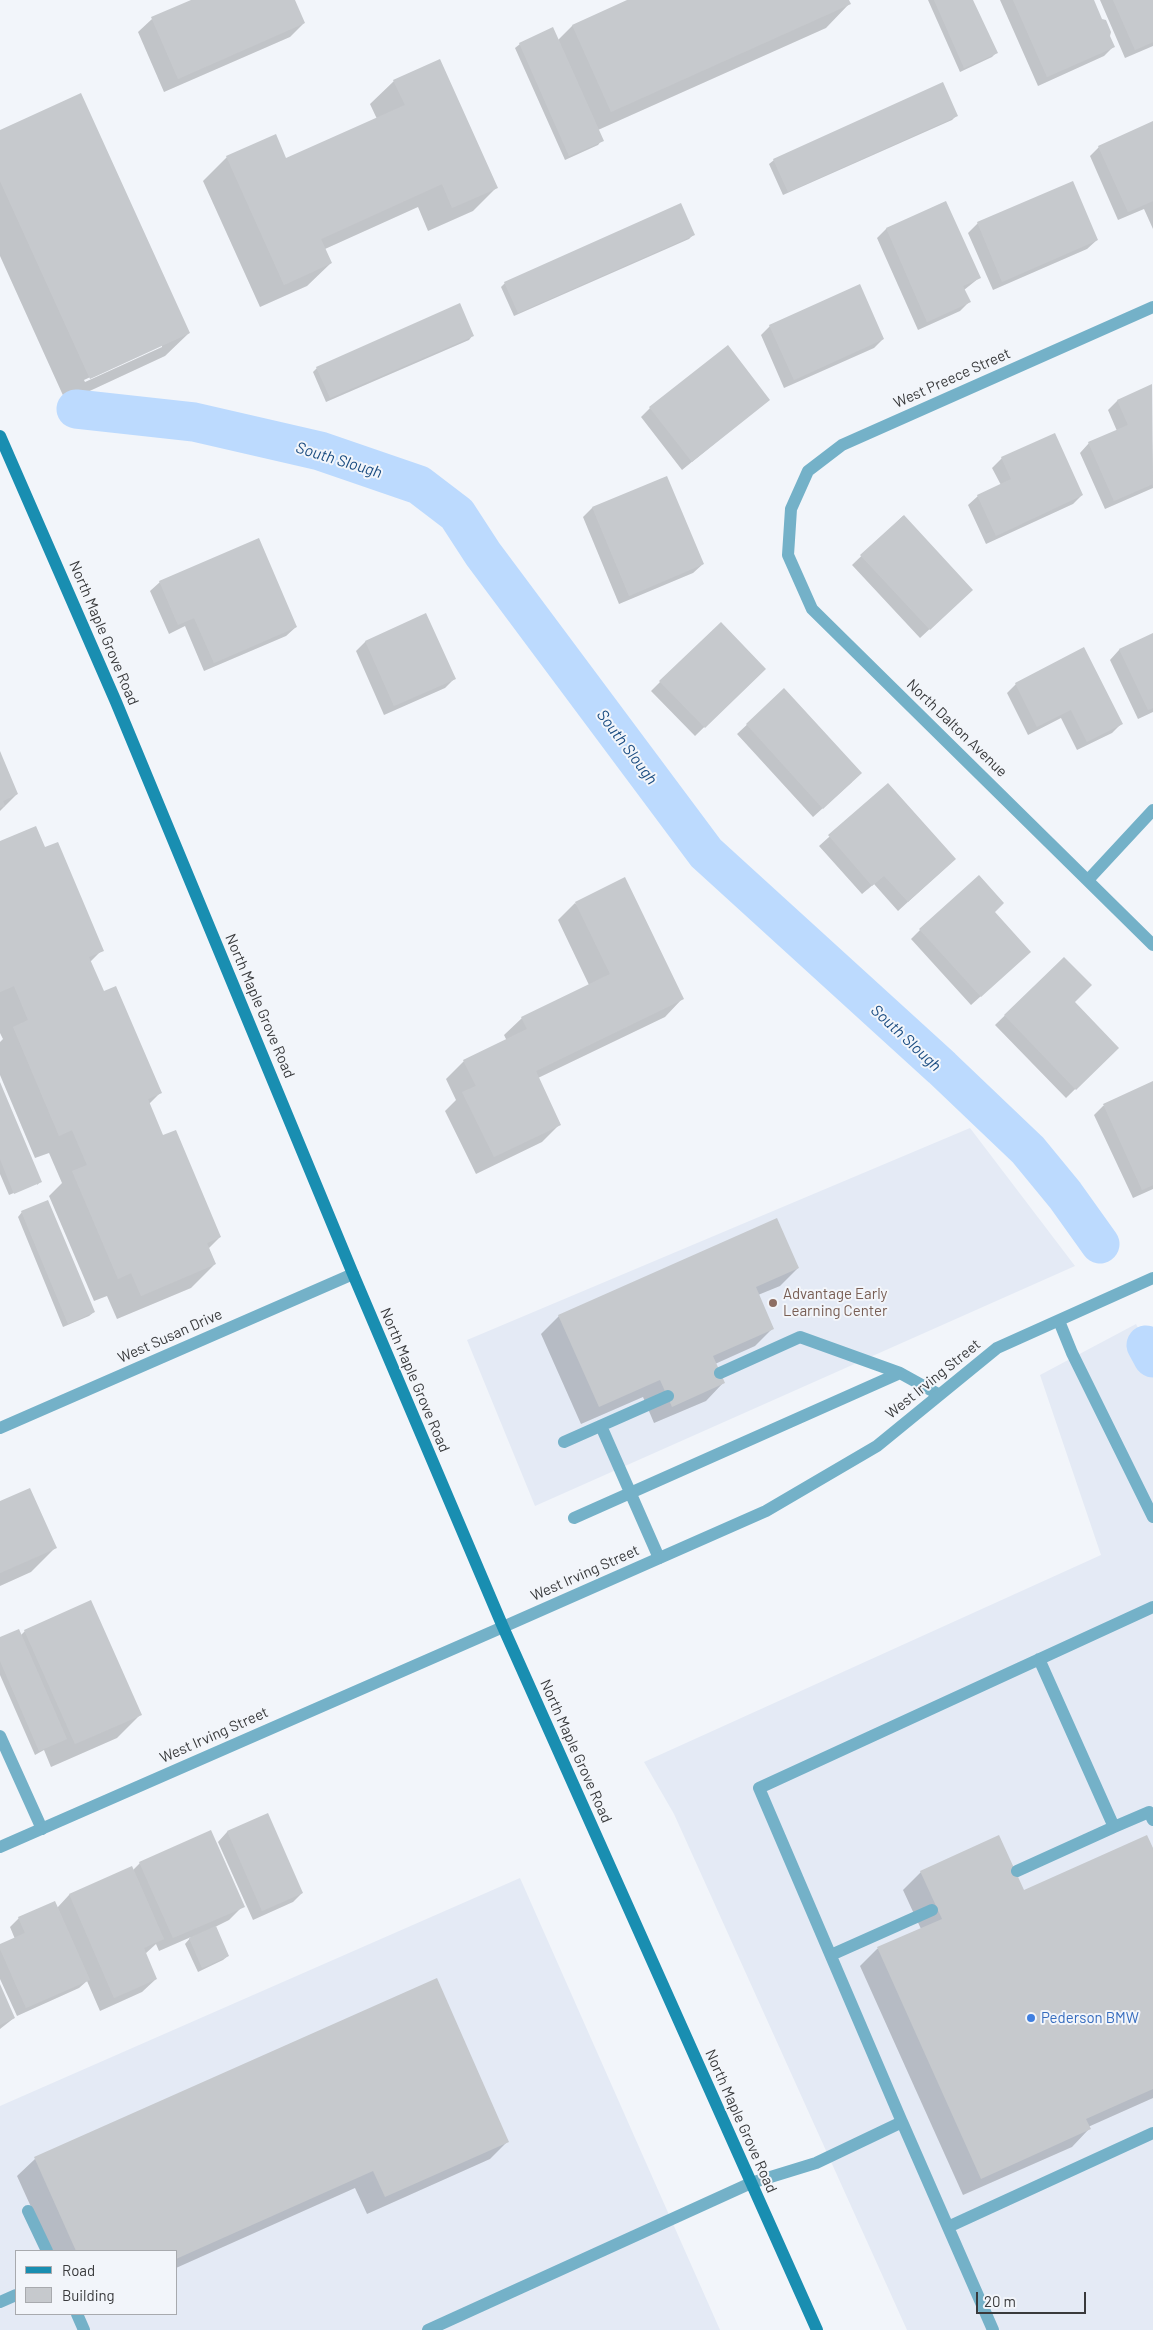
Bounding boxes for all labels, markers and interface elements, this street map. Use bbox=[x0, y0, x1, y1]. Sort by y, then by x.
street label: West Preece Street bbox=[891, 344, 1013, 412]
water label: South Slough bbox=[294, 438, 384, 482]
street label: North Maple Grove Road bbox=[65, 558, 143, 708]
street label: North Dalton Avenue bbox=[903, 675, 1011, 781]
water label: South Slough bbox=[593, 706, 661, 788]
street label: North Maple Grove Road bbox=[221, 931, 299, 1081]
water label: South Slough bbox=[867, 1001, 945, 1075]
place label: Advantage Early Learning Center bbox=[783, 1285, 888, 1320]
marker: Advantage Early Learning Center bbox=[767, 1297, 779, 1309]
street label: West Susan Drive bbox=[115, 1305, 225, 1367]
street label: North Maple Grove Road bbox=[376, 1305, 454, 1455]
street label: West Irving Street bbox=[882, 1335, 984, 1423]
street label: West Irving Street bbox=[528, 1541, 642, 1605]
street label: North Maple Grove Road bbox=[536, 1676, 616, 1826]
street label: West Irving Street bbox=[157, 1703, 271, 1767]
place label: Pederson BMW bbox=[1041, 2009, 1139, 2027]
marker: Pederson BMW bbox=[1025, 2012, 1037, 2024]
street label: North Maple Grove Road bbox=[701, 2046, 781, 2196]
legend bbox=[15, 2250, 178, 2315]
text: Road bbox=[62, 2261, 95, 2279]
scale bar bbox=[978, 2282, 1088, 2314]
text: Building bbox=[62, 2286, 115, 2304]
text: 20 m bbox=[984, 2292, 1016, 2310]

